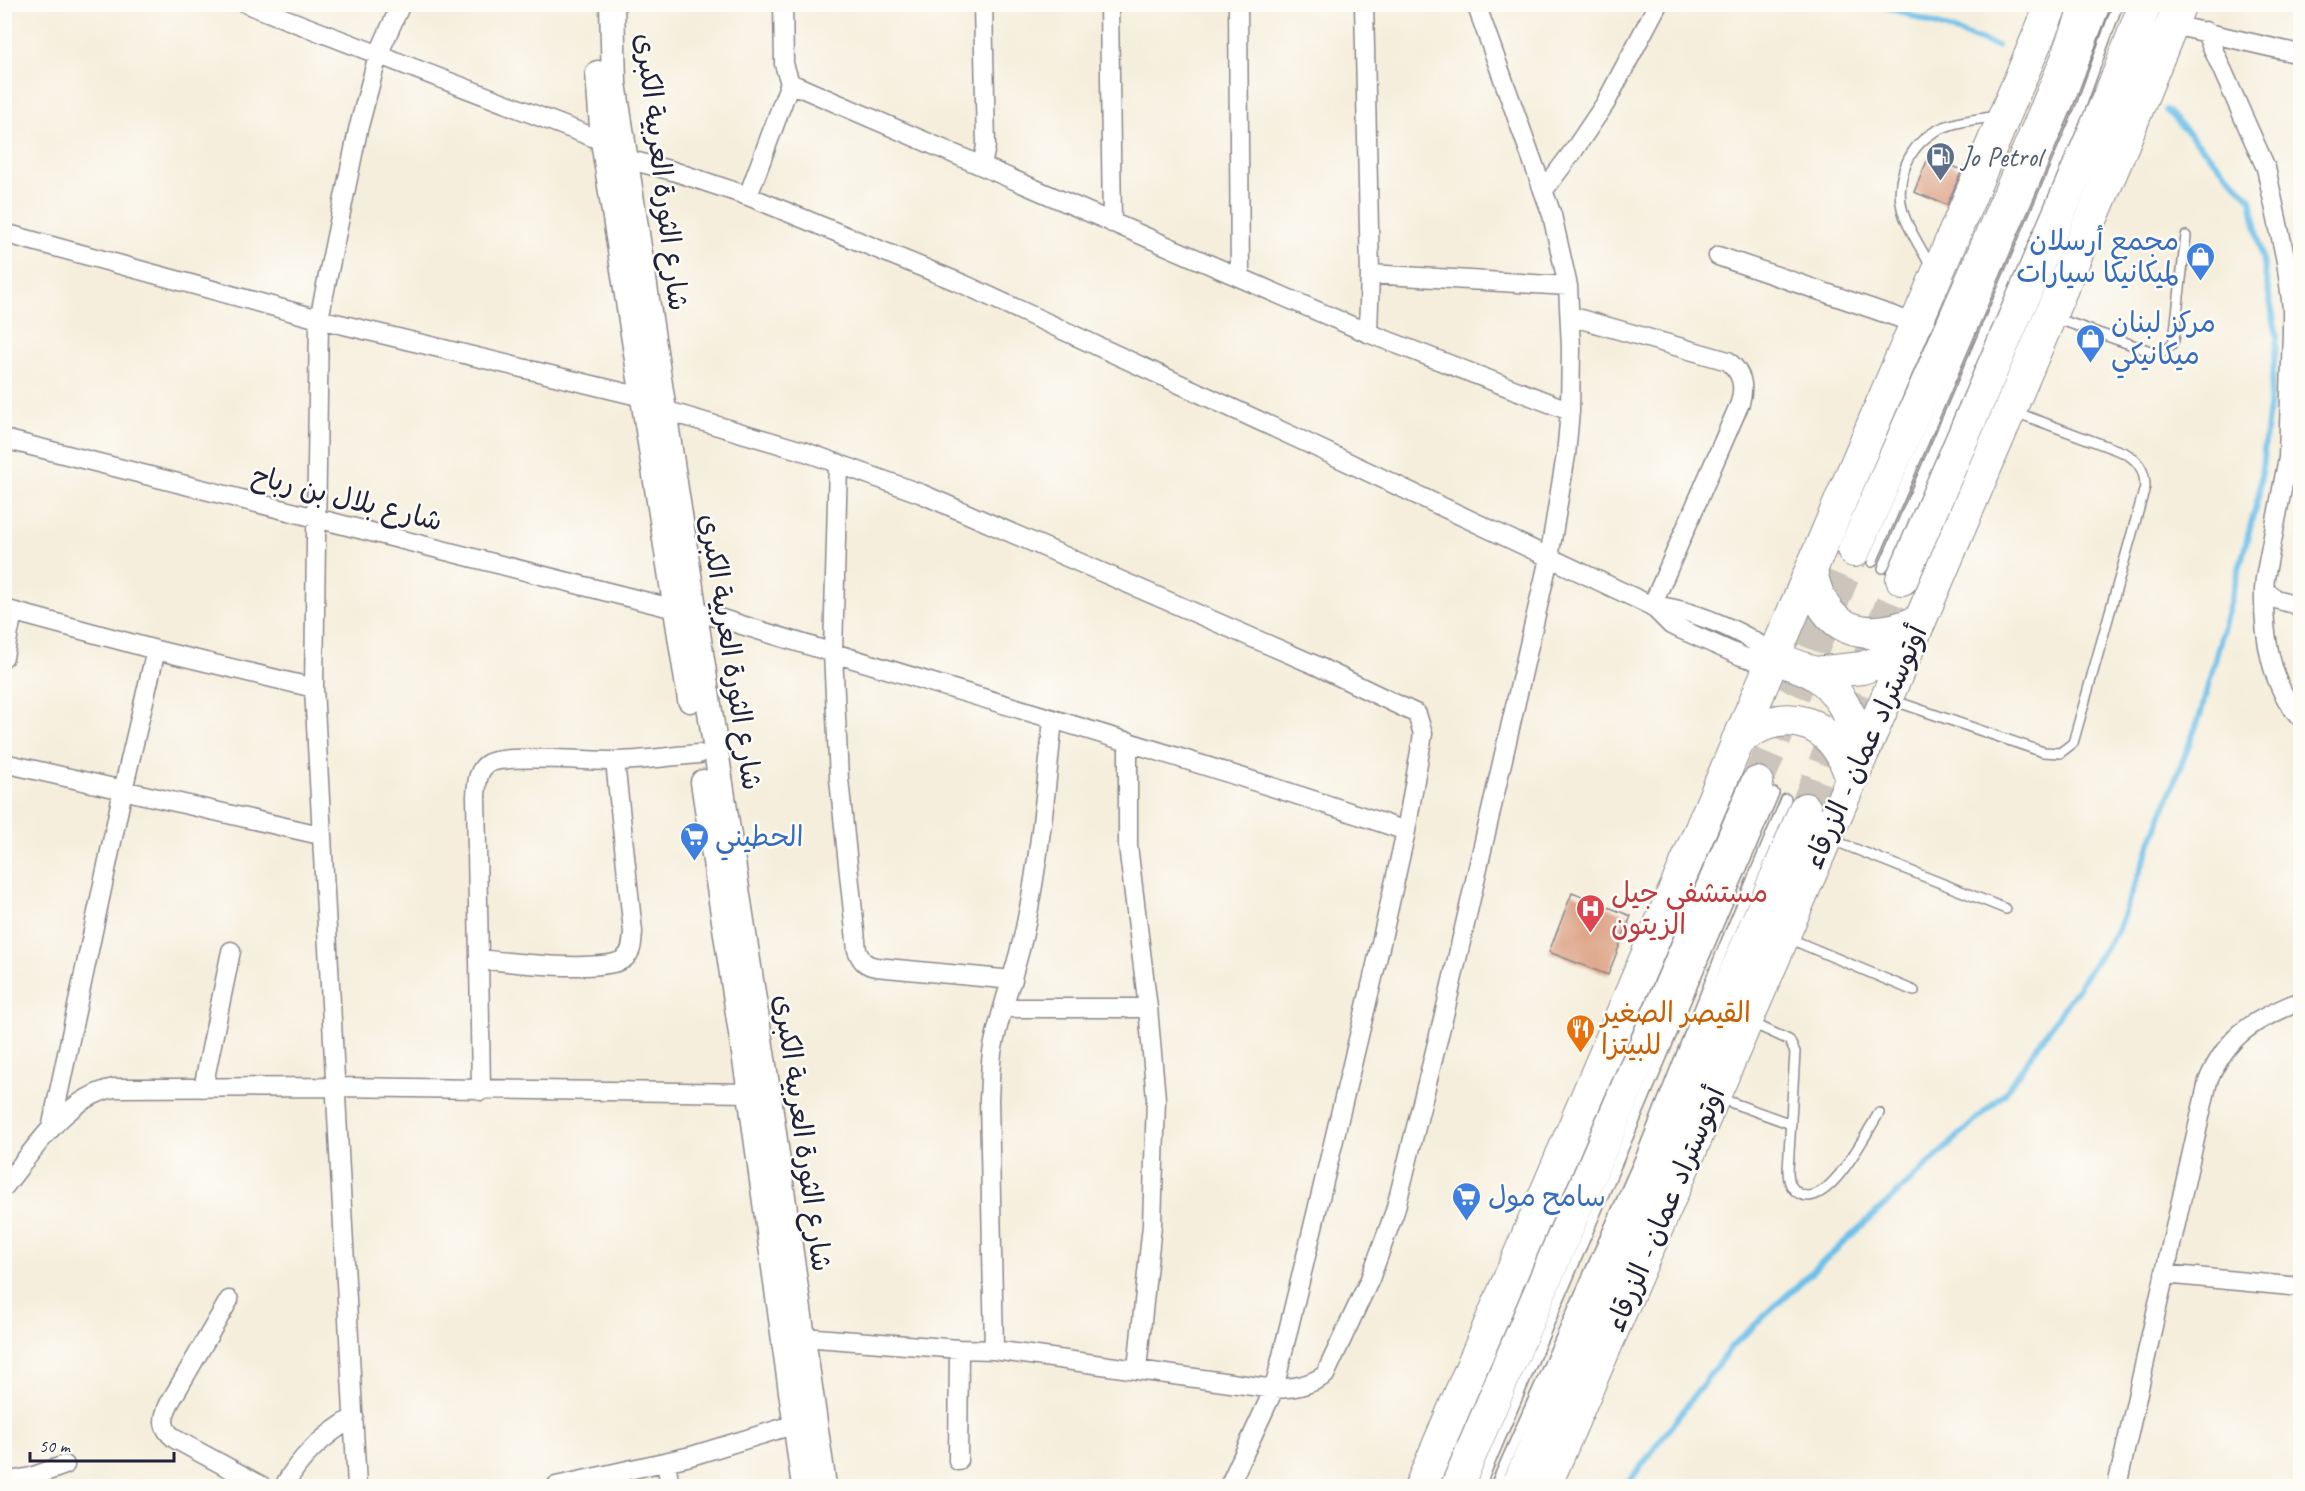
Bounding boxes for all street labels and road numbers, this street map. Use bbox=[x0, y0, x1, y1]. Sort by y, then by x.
street label: شارع الثورة العربية الكبرى bbox=[626, 31, 696, 313]
street label: شارع بلال بن رباح bbox=[247, 457, 446, 541]
street label: شارع الثورة العربية الكبرى bbox=[690, 511, 770, 793]
street label: أوتوستراد عمان - الزرقاء bbox=[1795, 620, 1935, 874]
street label: شارع الثورة العربية الكبرى bbox=[764, 992, 840, 1274]
street label: أوتوستراد عمان - الزرقاء bbox=[1597, 1081, 1733, 1337]

